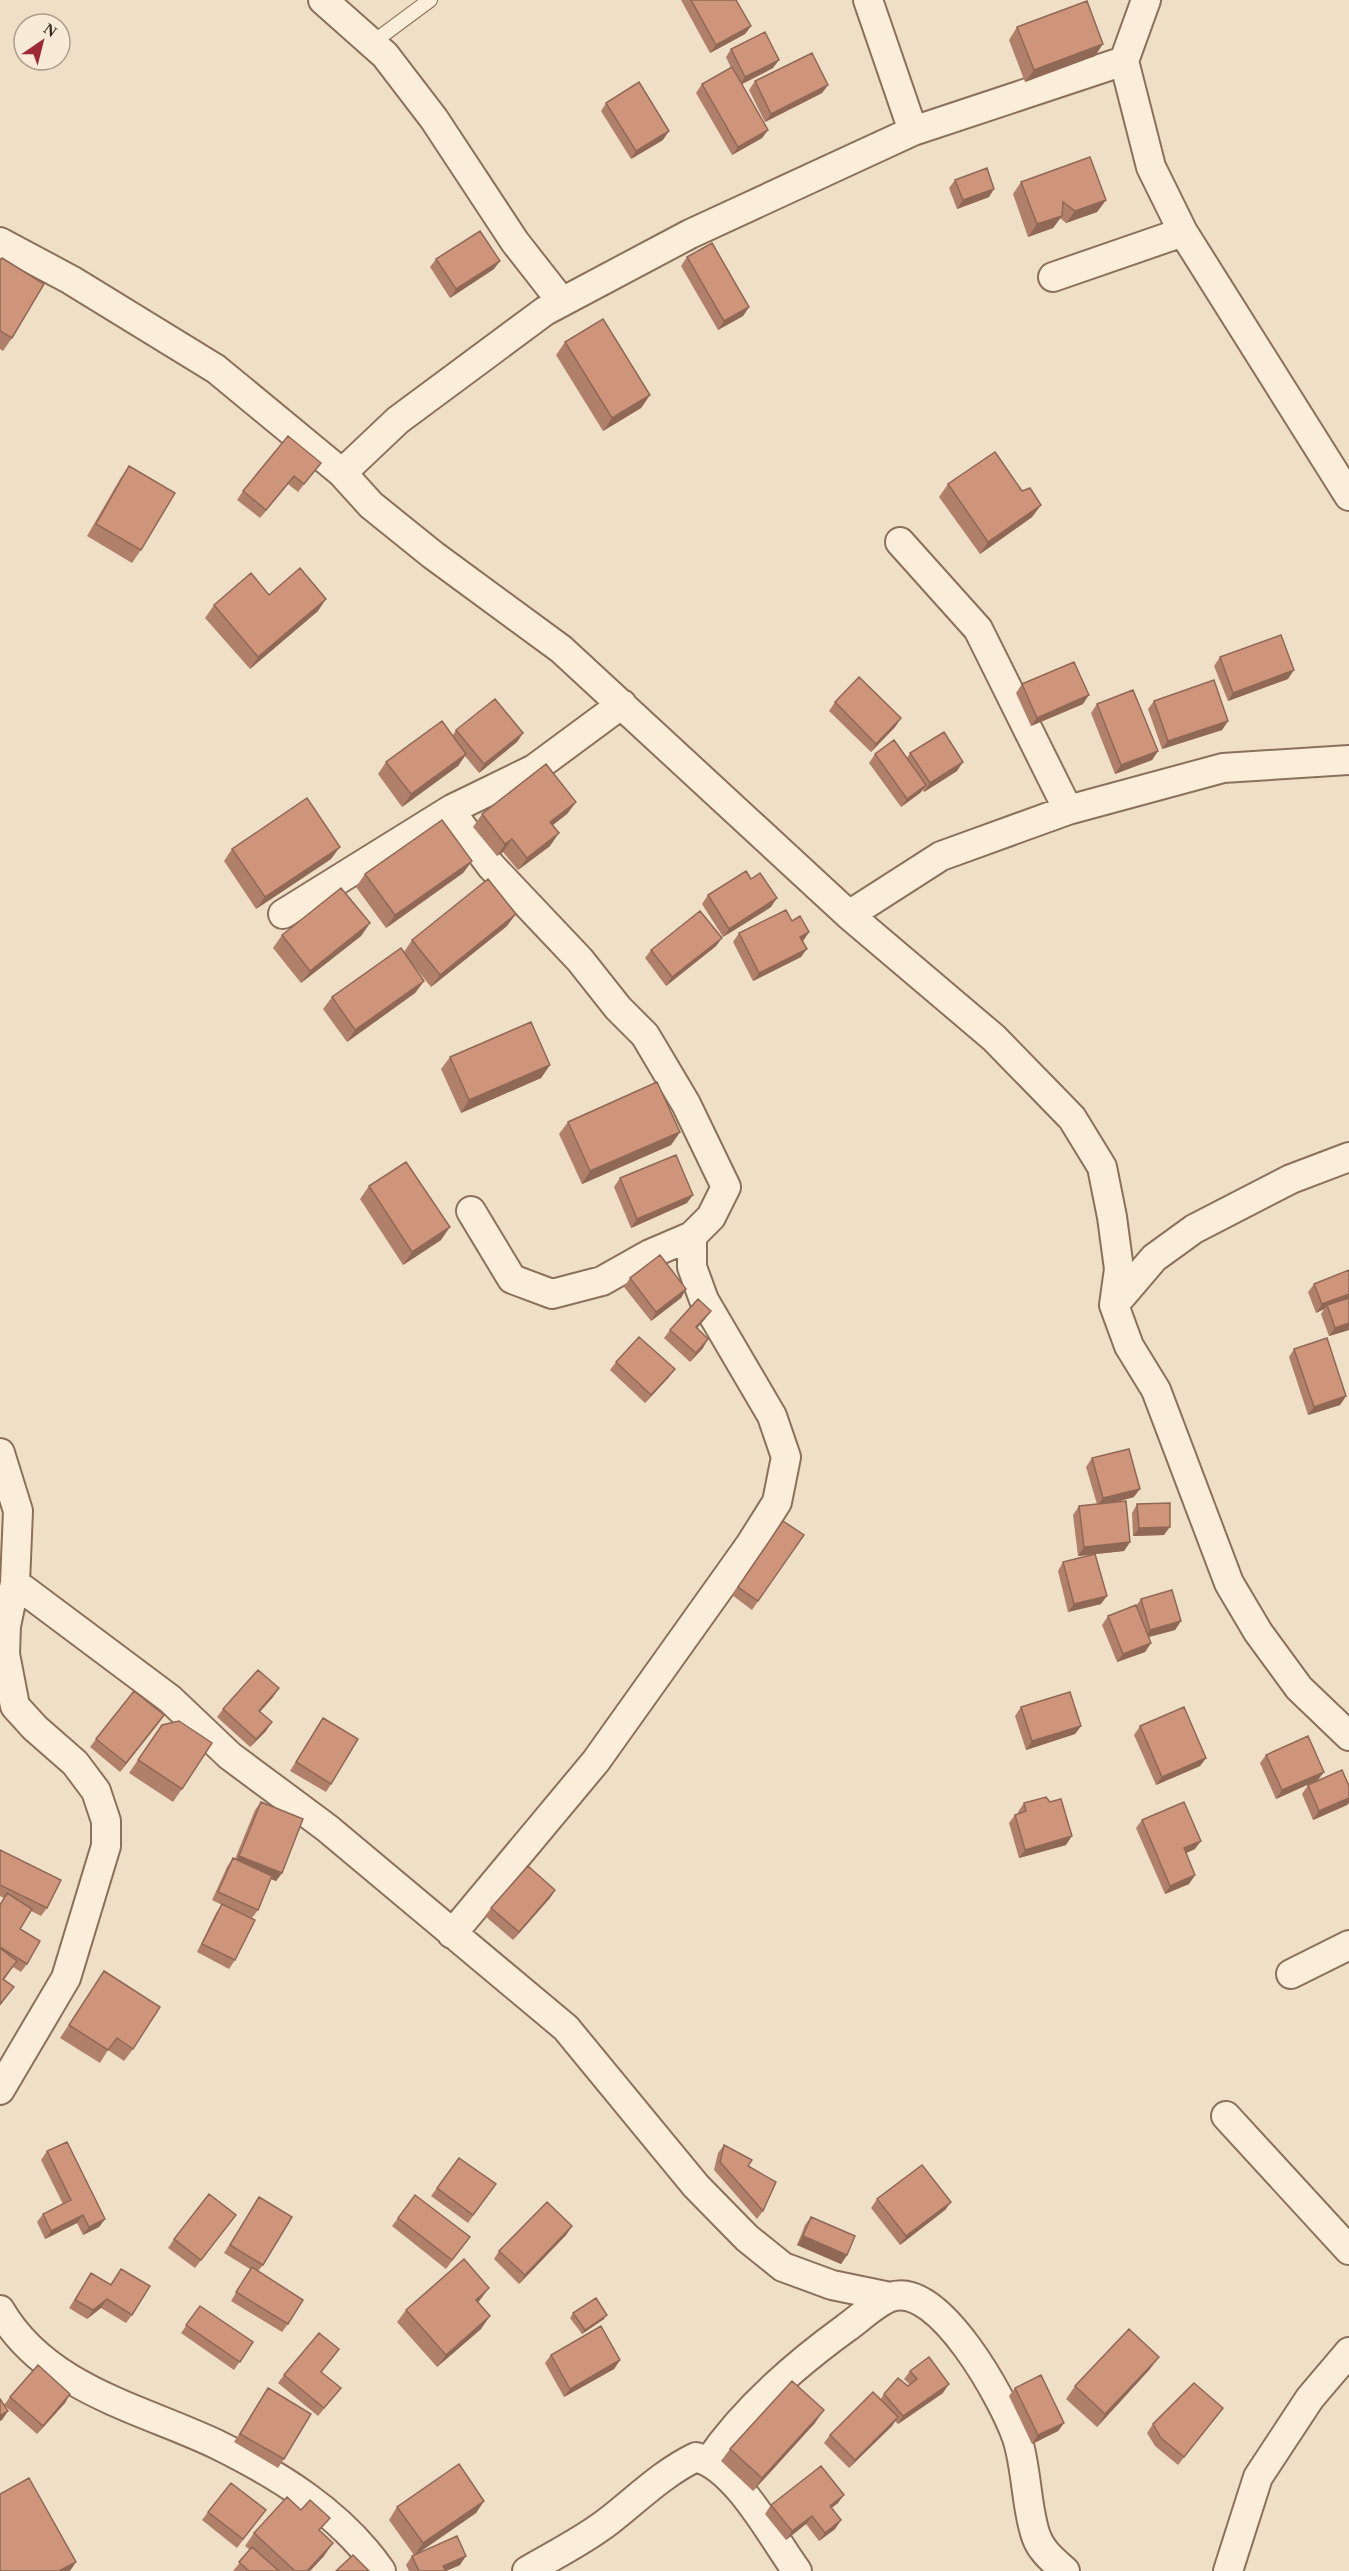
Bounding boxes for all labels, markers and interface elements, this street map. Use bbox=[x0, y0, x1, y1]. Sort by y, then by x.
north arrow bbox=[12, 12, 72, 72]
text: N bbox=[41, 20, 60, 41]

